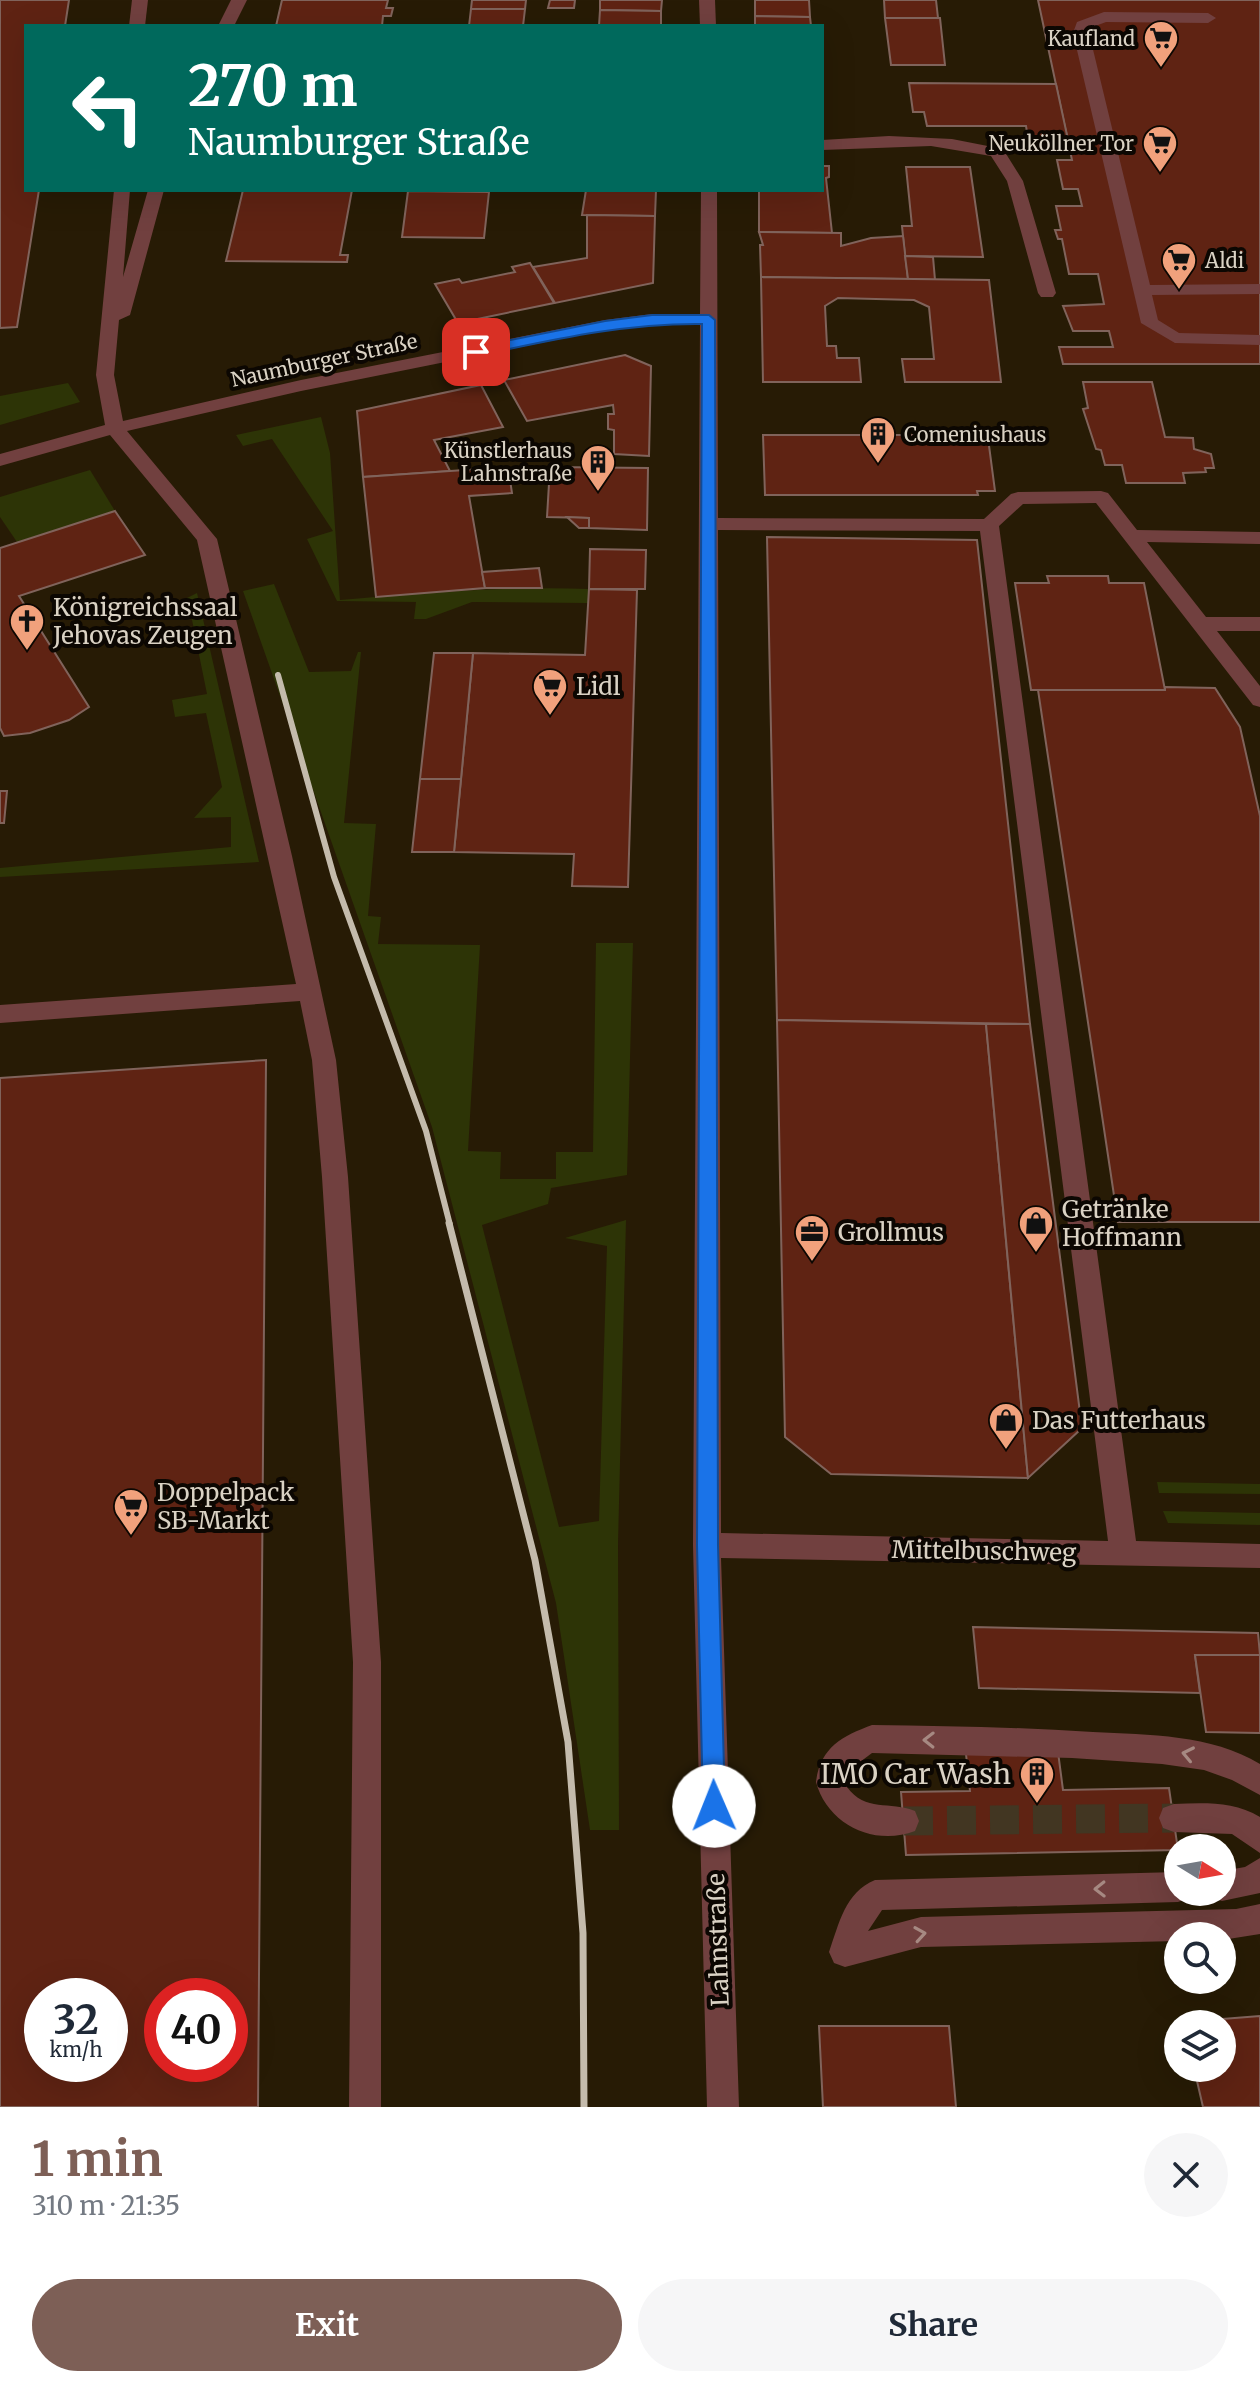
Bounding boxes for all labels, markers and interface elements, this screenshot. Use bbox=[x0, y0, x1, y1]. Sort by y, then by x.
supermarket icon: Kaufland bbox=[1142, 19, 1180, 69]
place label: Kaufland bbox=[1047, 26, 1135, 51]
text: 270 m bbox=[188, 51, 358, 121]
icon: left bbox=[56, 56, 160, 160]
text: Naumburger Straße bbox=[188, 120, 530, 165]
supermarket icon: Neuköllner Tor bbox=[1141, 124, 1179, 174]
place label: Neuköllner Tor bbox=[989, 131, 1134, 156]
supermarket icon: Aldi bbox=[1160, 241, 1198, 291]
place label: Aldi bbox=[1204, 248, 1244, 273]
pin bbox=[442, 318, 510, 386]
street label: Naumburger Straße bbox=[229, 328, 419, 392]
icon: arrive bbox=[454, 330, 498, 374]
building icon: Comeniushaus bbox=[859, 415, 897, 465]
place label: Comeniushaus bbox=[904, 422, 1046, 447]
place label: Künstlerhaus Lahnstraße bbox=[444, 438, 572, 486]
building icon: Künstlerhaus Lahnstraße bbox=[579, 443, 617, 493]
place label: Königreichssaal Jehovas Zeugen bbox=[52, 592, 237, 651]
church icon: Königreichssaal Jehovas Zeugen bbox=[8, 602, 46, 652]
supermarket icon: Lidl bbox=[531, 667, 569, 717]
place label: Lidl bbox=[576, 671, 620, 702]
place label: Getränke Hoffmann bbox=[1062, 1194, 1182, 1253]
shop icon: Getränke Hoffmann bbox=[1017, 1204, 1055, 1254]
office icon: Grollmus bbox=[793, 1213, 831, 1263]
place label: Grollmus bbox=[838, 1217, 944, 1248]
shop icon: Das Futterhaus bbox=[987, 1401, 1025, 1451]
place label: Das Futterhaus bbox=[1032, 1405, 1206, 1436]
place label: Doppelpack SB-Markt bbox=[157, 1477, 295, 1536]
supermarket icon: Doppelpack SB-Markt bbox=[112, 1487, 150, 1537]
street label: Mittelbuschweg bbox=[891, 1534, 1077, 1568]
one-way arrow bbox=[922, 1731, 935, 1749]
one-way arrow bbox=[1182, 1746, 1195, 1763]
building icon: IMO Car Wash bbox=[1018, 1755, 1056, 1805]
place label: IMO Car Wash bbox=[820, 1756, 1011, 1792]
position arrow bbox=[672, 1764, 756, 1848]
north arrow bbox=[1164, 1834, 1236, 1906]
map controls bbox=[1164, 1834, 1236, 2082]
street label: Lahnstraße bbox=[700, 1873, 736, 2007]
one-way arrow bbox=[1093, 1881, 1106, 1898]
button: search bbox=[1164, 1922, 1236, 1994]
one-way arrow bbox=[913, 1926, 927, 1943]
speed limit sign: 40 bbox=[144, 1978, 248, 2082]
text: 32 bbox=[53, 1995, 99, 2045]
button: layers bbox=[1164, 2010, 1236, 2082]
text: km/h bbox=[50, 2037, 102, 2062]
text: 1 min bbox=[32, 2129, 163, 2189]
button: close bbox=[1144, 2133, 1228, 2217]
text: 310 m · 21:35 bbox=[32, 2189, 180, 2222]
button: Exit bbox=[32, 2279, 622, 2371]
button: Share bbox=[638, 2279, 1228, 2371]

